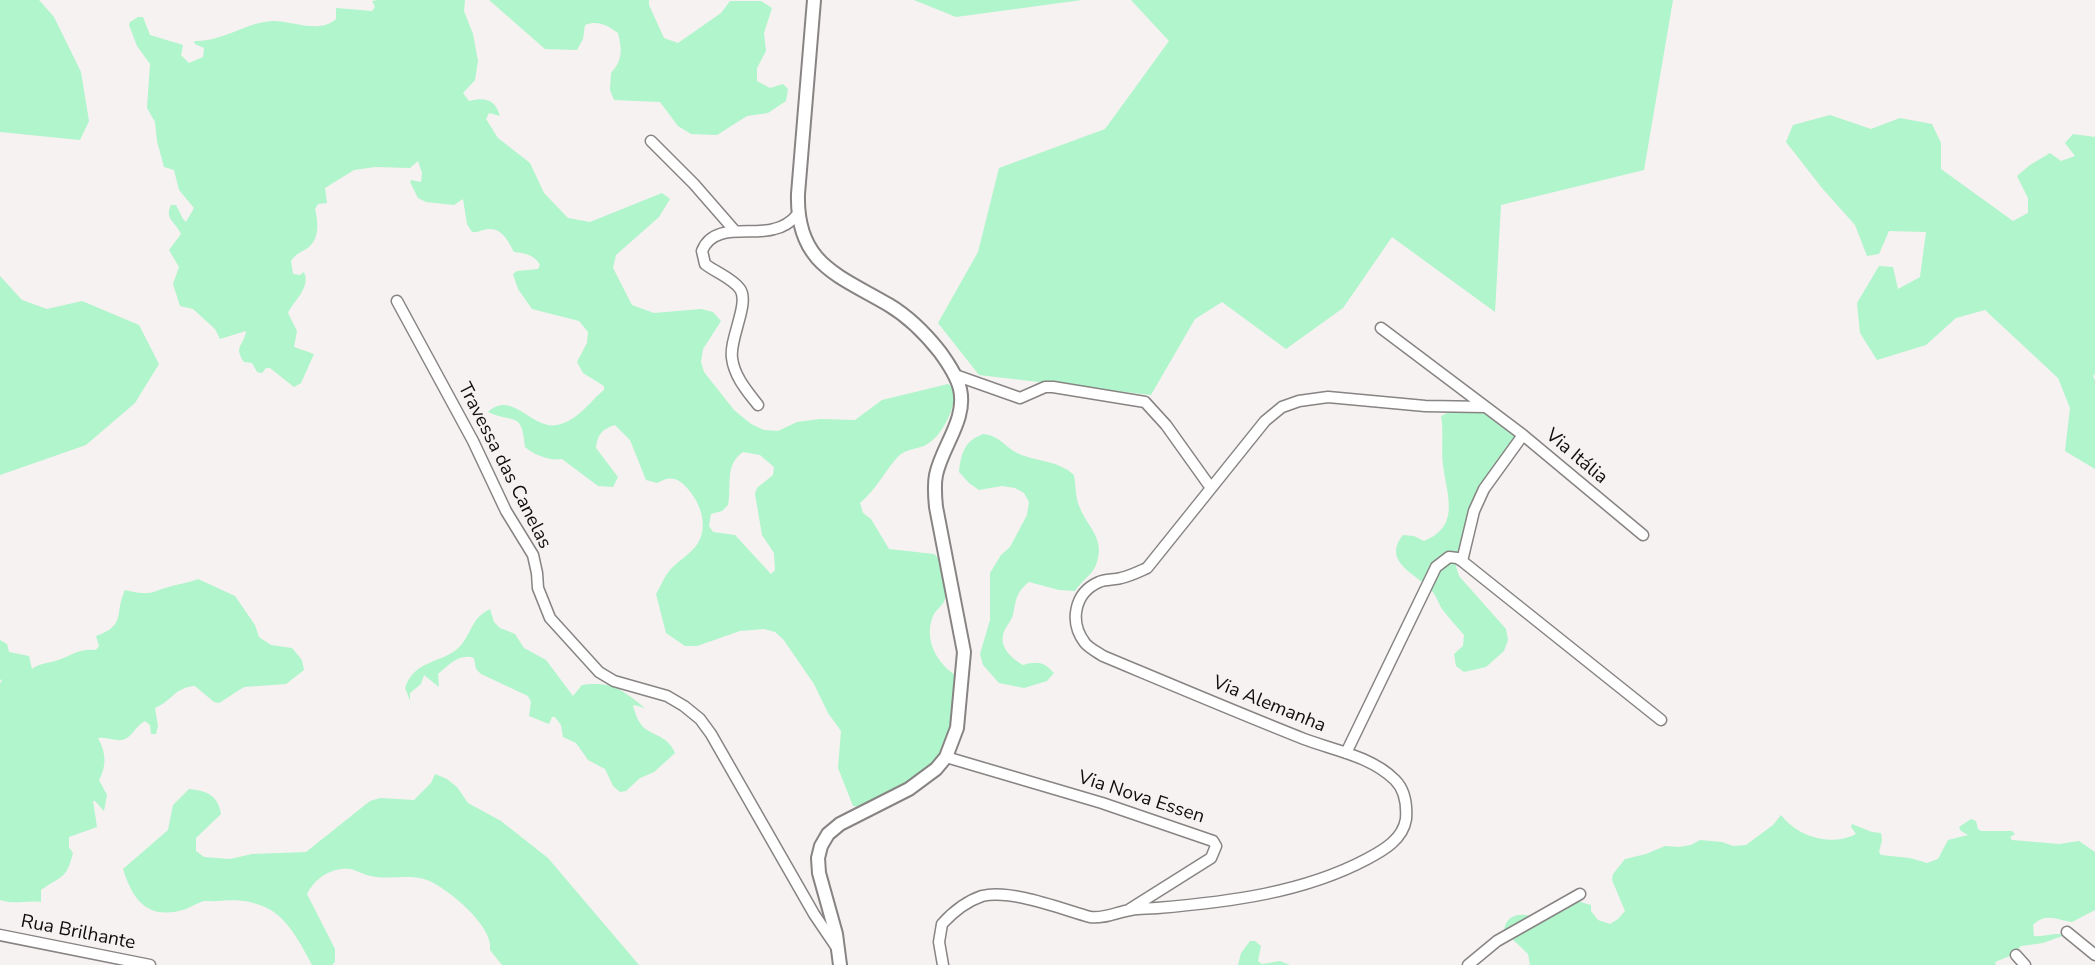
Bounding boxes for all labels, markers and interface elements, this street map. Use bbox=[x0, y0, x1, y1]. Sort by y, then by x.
street label: Travessa das Canelas bbox=[452, 379, 556, 553]
street label: Via Itália bbox=[1540, 424, 1612, 490]
street label: Via Alemanha bbox=[1209, 672, 1329, 738]
street label: Via Nova Essen bbox=[1075, 767, 1207, 829]
street label: Rua Brilhante bbox=[19, 911, 137, 955]

